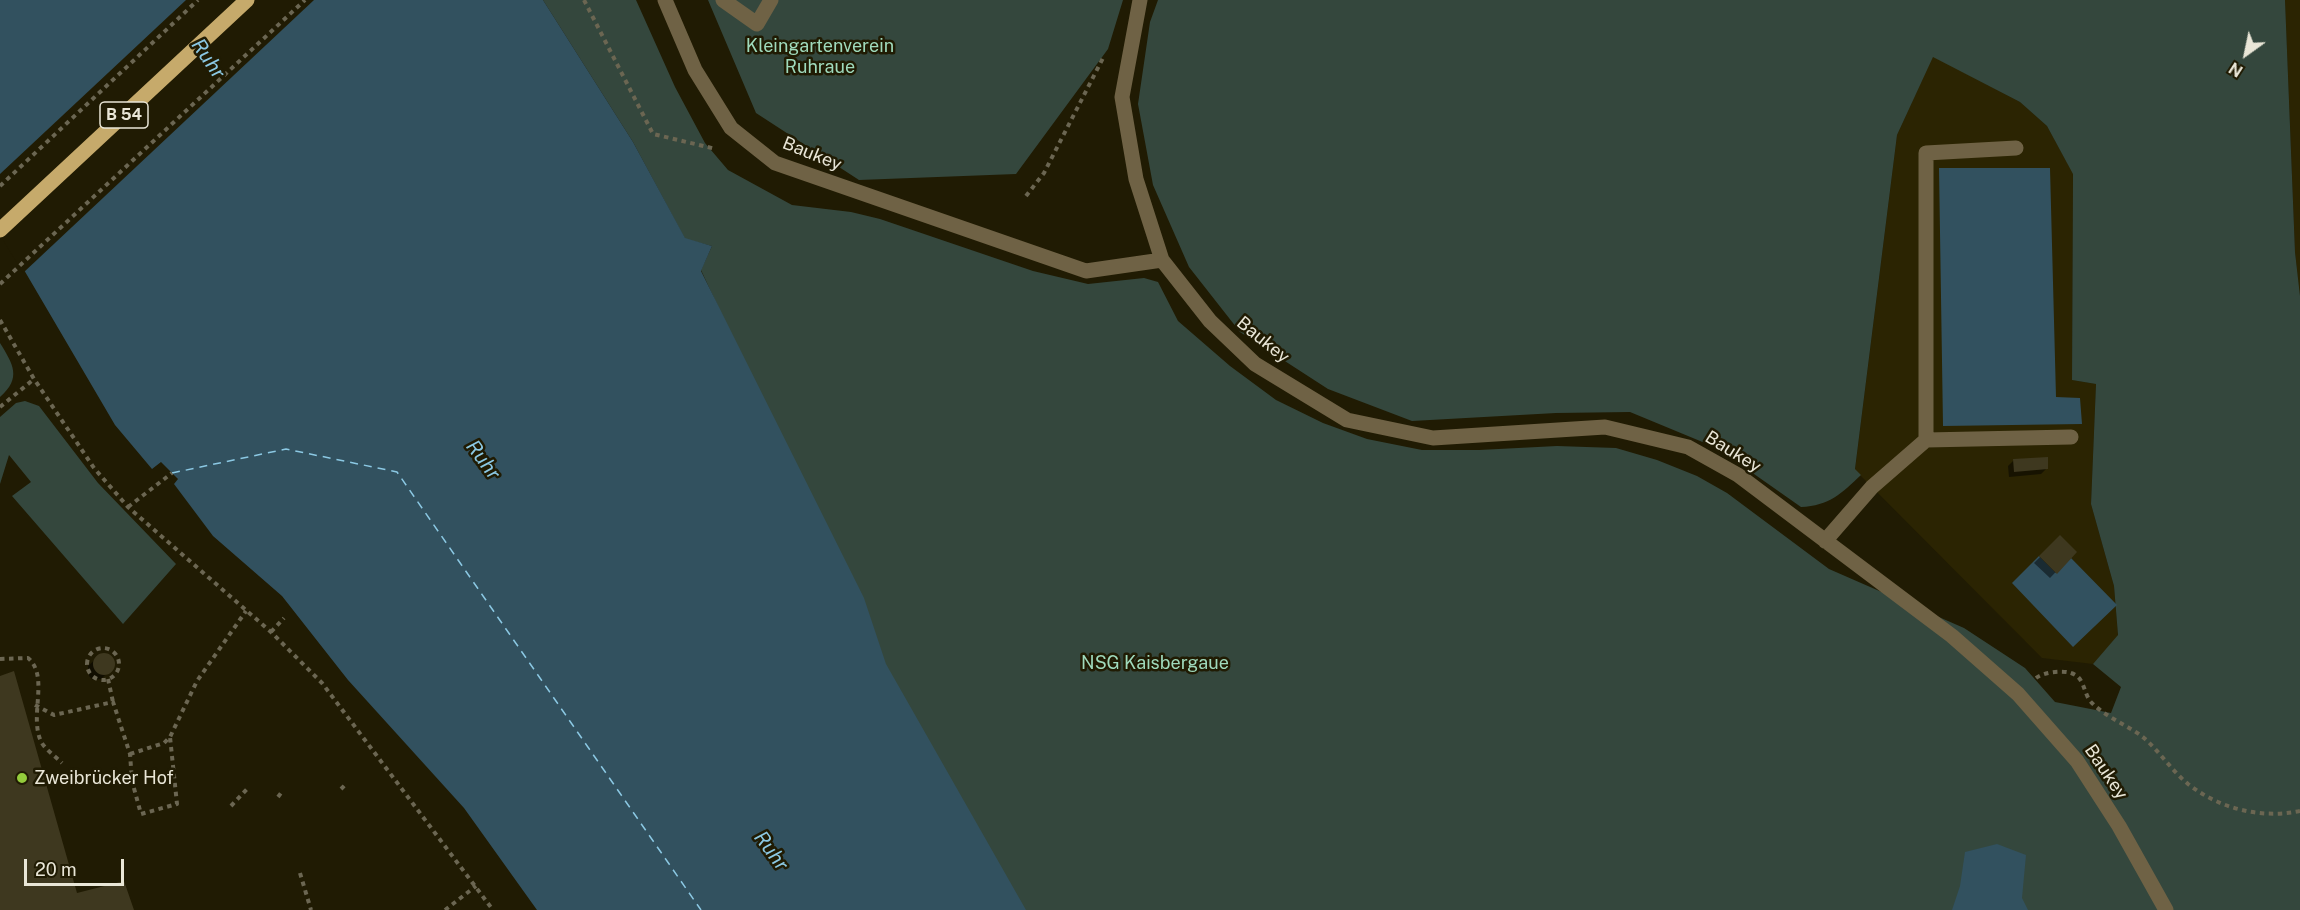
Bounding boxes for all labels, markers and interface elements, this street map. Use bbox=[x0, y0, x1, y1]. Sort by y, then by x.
north arrow bbox=[2216, 24, 2276, 84]
water label: Ruhr bbox=[186, 34, 230, 84]
park label: Kleingartenverein Ruhraue bbox=[746, 35, 894, 78]
text: N bbox=[2226, 58, 2246, 81]
road number: B 54 bbox=[100, 102, 148, 128]
street label: Baukey bbox=[779, 132, 845, 176]
street label: Baukey bbox=[1232, 312, 1294, 368]
street label: Baukey bbox=[1701, 426, 1765, 478]
water label: Ruhr bbox=[461, 436, 505, 484]
park label: NSG Kaisbergaue bbox=[1081, 652, 1229, 674]
street label: Baukey bbox=[2080, 740, 2132, 804]
place label: Zweibrücker Hof bbox=[34, 767, 174, 789]
marker: Zweibrücker Hof bbox=[15, 771, 29, 785]
water label: Ruhr bbox=[749, 827, 793, 875]
scale bar bbox=[27, 847, 128, 885]
text: 20 m bbox=[35, 859, 77, 880]

